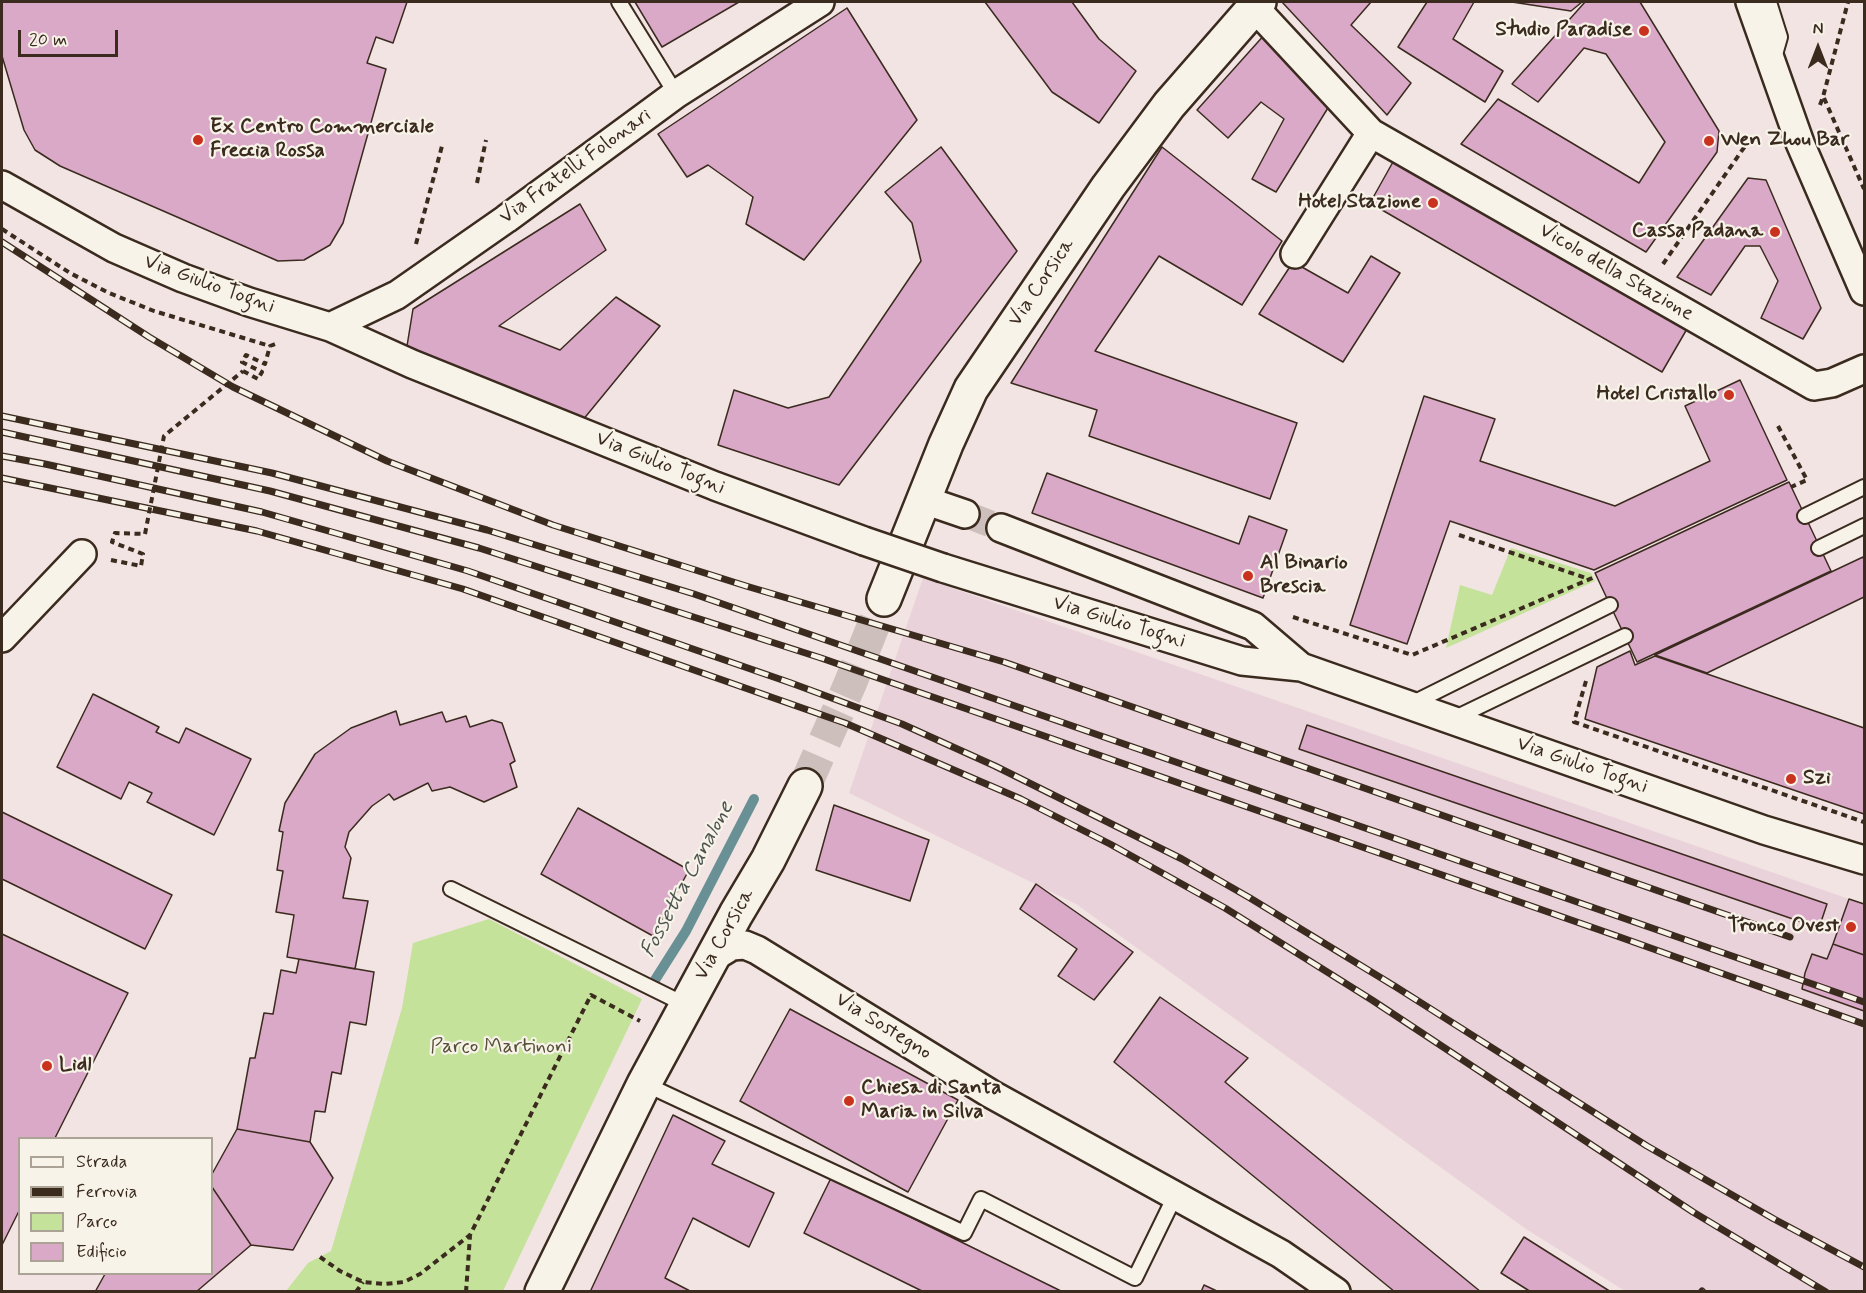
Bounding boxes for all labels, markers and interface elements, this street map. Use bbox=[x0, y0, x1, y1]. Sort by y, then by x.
scale bar bbox=[21, 18, 122, 56]
place label: Studio Paradise bbox=[1495, 18, 1632, 44]
north arrow bbox=[1788, 18, 1848, 78]
text: N bbox=[1813, 19, 1823, 40]
marker: Studio Paradise bbox=[1637, 24, 1651, 38]
text: 20 m bbox=[29, 28, 67, 52]
street label: Via Fratelli Folonari bbox=[495, 103, 657, 231]
place label: Ex Centro Commerciale Freccia Rossa bbox=[210, 115, 434, 165]
place label: Wen Zhou Bar bbox=[1721, 128, 1849, 154]
marker: Ex Centro Commerciale Freccia Rossa bbox=[191, 133, 205, 147]
marker: Wen Zhou Bar bbox=[1702, 134, 1716, 148]
place label: Hotel Stazione bbox=[1298, 190, 1421, 216]
marker: Hotel Stazione bbox=[1426, 196, 1440, 210]
street label: Vicolo della Stazione bbox=[1534, 219, 1698, 327]
place label: Cassa Padana bbox=[1632, 219, 1763, 245]
marker: Cassa Padana bbox=[1768, 225, 1782, 239]
street label: Via Corsica bbox=[1003, 234, 1081, 332]
street label: Via Giulio Togni bbox=[140, 250, 278, 320]
place label: Hotel Cristallo bbox=[1596, 382, 1717, 408]
marker: Hotel Cristallo bbox=[1722, 388, 1736, 402]
street label: Via Giulio Togni bbox=[592, 427, 728, 501]
place label: Al Binario Brescia bbox=[1260, 551, 1348, 601]
marker: Al Binario Brescia bbox=[1241, 569, 1255, 583]
street label: Via Giulio Togni bbox=[1050, 591, 1188, 655]
street label: Via Giulio Togni bbox=[1513, 732, 1651, 800]
place label: Szi bbox=[1803, 766, 1831, 792]
marker: Szi bbox=[1784, 772, 1798, 786]
water label: Fossetta Canalone bbox=[636, 797, 740, 963]
street label: Via Corsica bbox=[689, 885, 761, 985]
place label: Tronco Ovest bbox=[1728, 914, 1839, 940]
marker: Tronco Ovest bbox=[1844, 920, 1858, 934]
street label: Via Sostegno bbox=[830, 988, 936, 1066]
park label: Parco Martinoni bbox=[430, 1035, 572, 1061]
place label: Lidl bbox=[59, 1053, 91, 1079]
marker: Lidl bbox=[40, 1059, 54, 1073]
place label: Chiesa di Santa Maria in Silva bbox=[861, 1076, 1001, 1126]
marker: Chiesa di Santa Maria in Silva bbox=[842, 1094, 856, 1108]
legend bbox=[18, 1137, 213, 1275]
text: Strada bbox=[76, 1150, 127, 1174]
text: Ferrovia bbox=[76, 1180, 137, 1204]
text: Parco bbox=[76, 1210, 117, 1234]
text: Edificio bbox=[76, 1240, 127, 1264]

